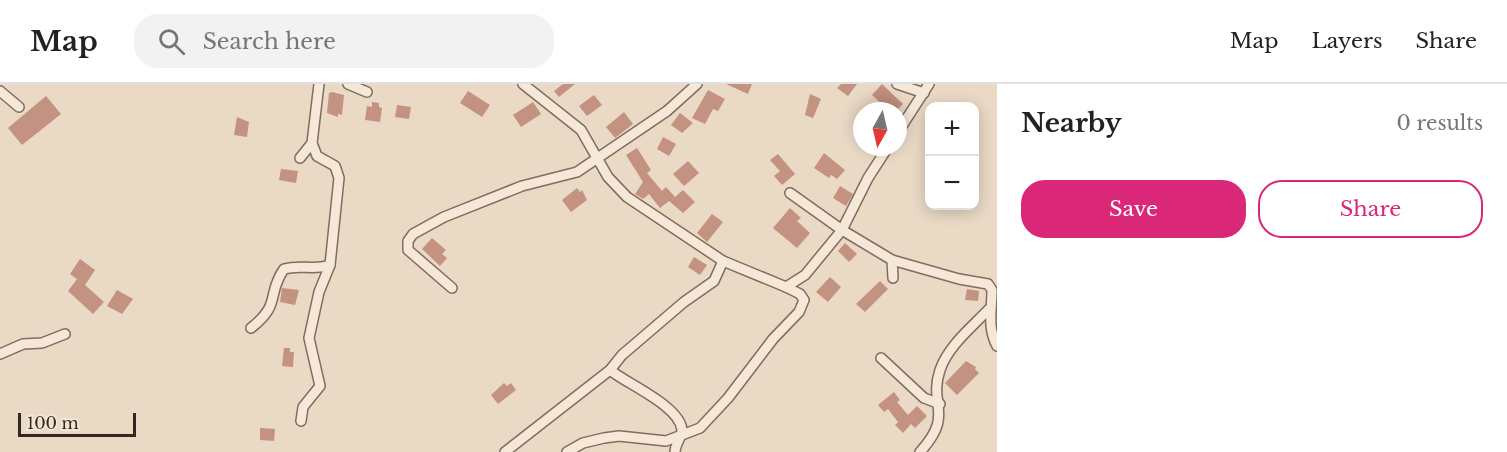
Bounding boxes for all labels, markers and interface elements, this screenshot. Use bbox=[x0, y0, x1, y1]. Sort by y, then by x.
search box bbox=[134, 14, 554, 68]
text: Map bbox=[30, 24, 98, 59]
icon: search bbox=[155, 25, 188, 58]
text: Search here bbox=[203, 28, 336, 55]
text: Map bbox=[1230, 28, 1279, 54]
text: Layers bbox=[1312, 28, 1383, 54]
text: Share bbox=[1416, 28, 1477, 54]
north arrow bbox=[853, 102, 907, 156]
map controls bbox=[925, 102, 979, 210]
button: + bbox=[925, 102, 979, 156]
text: Nearby bbox=[1021, 107, 1122, 139]
text: 0 results bbox=[1397, 111, 1483, 135]
button: − bbox=[925, 156, 979, 210]
button: Save bbox=[1021, 180, 1246, 238]
button: Share bbox=[1258, 180, 1483, 238]
scale bar bbox=[18, 410, 136, 438]
text: 100 m bbox=[27, 413, 79, 433]

